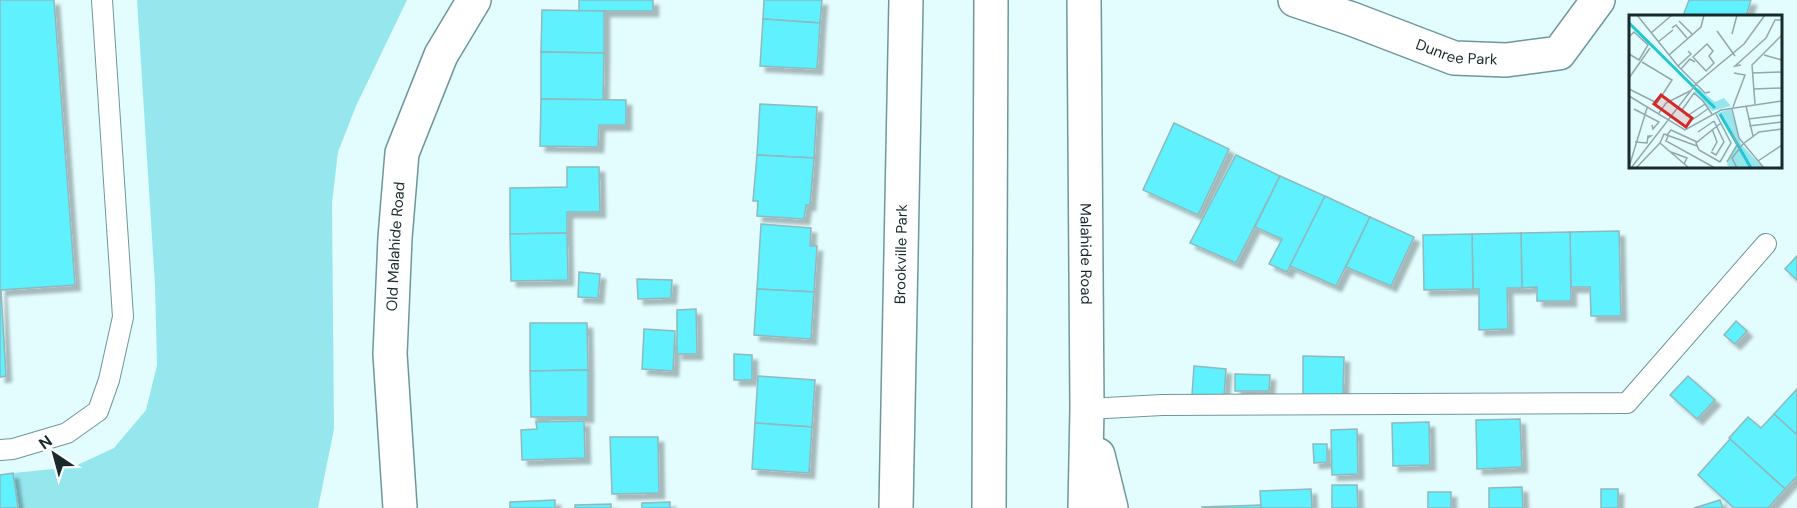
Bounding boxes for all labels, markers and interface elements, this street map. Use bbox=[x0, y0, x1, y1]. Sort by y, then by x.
inset map bbox=[1629, 15, 1782, 168]
street label: Dunree Park bbox=[1413, 34, 1498, 70]
street label: Old Malahide Road bbox=[382, 181, 410, 312]
street label: Brookville Park bbox=[890, 203, 912, 304]
street label: Malahide Road bbox=[1075, 203, 1096, 305]
north arrow bbox=[24, 424, 84, 484]
text: N bbox=[35, 430, 56, 454]

